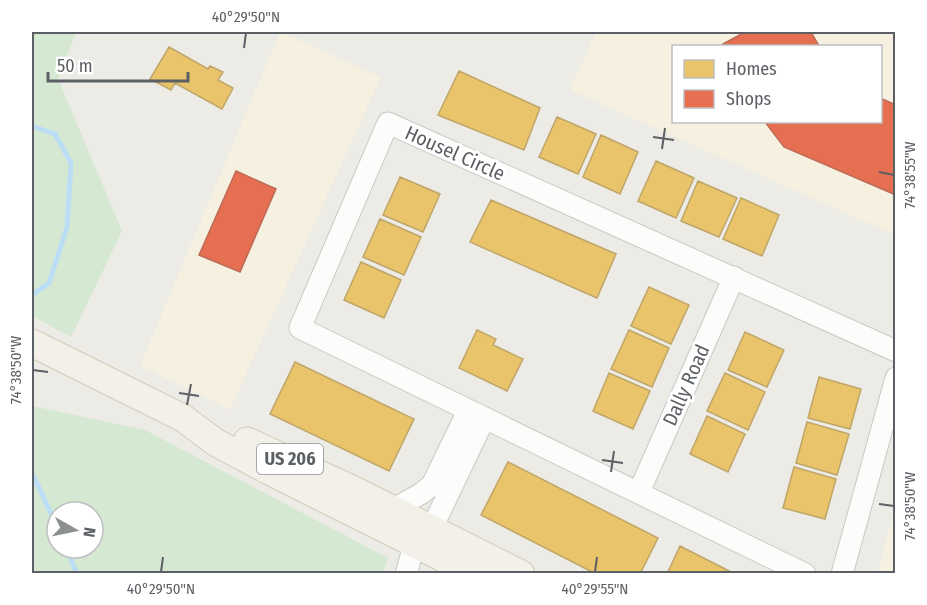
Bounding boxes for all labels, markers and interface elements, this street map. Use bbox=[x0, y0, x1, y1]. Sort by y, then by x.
text: 40°29'50"N bbox=[212, 8, 280, 26]
scale bar bbox=[48, 45, 188, 83]
legend bbox=[672, 45, 882, 123]
text: 50 m bbox=[57, 55, 93, 77]
text: Homes bbox=[726, 58, 777, 80]
text: Shops bbox=[726, 88, 771, 110]
street label: Housel Circle bbox=[401, 120, 509, 186]
text: 74°38'55"W bbox=[901, 141, 919, 209]
text: 74°38'50"W bbox=[7, 336, 25, 404]
street label: Dally Road bbox=[657, 341, 715, 429]
road number: US 206 bbox=[257, 444, 323, 474]
text: 74°38'50"W bbox=[901, 472, 919, 540]
north arrow bbox=[45, 500, 105, 560]
text: N bbox=[79, 526, 99, 538]
text: 40°29'50"N bbox=[127, 580, 195, 598]
text: 40°29'55"N bbox=[562, 580, 628, 598]

